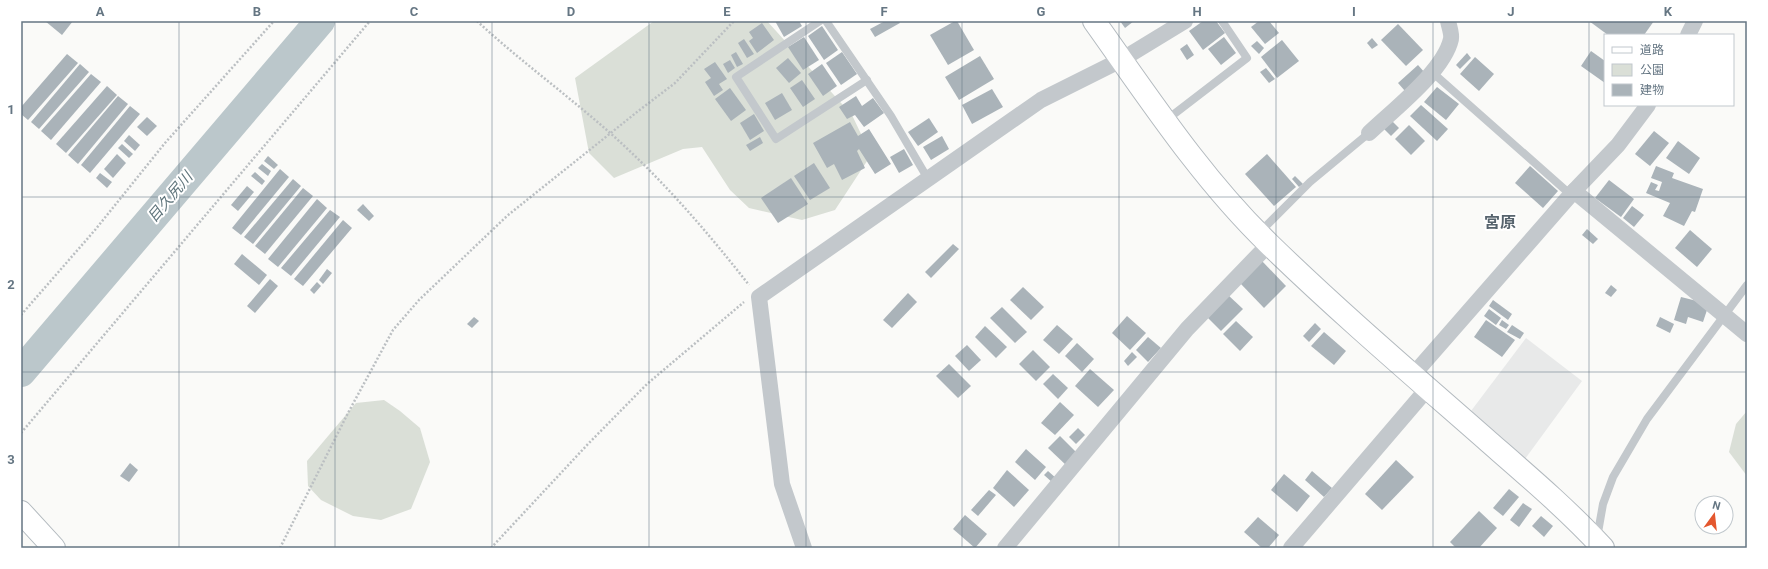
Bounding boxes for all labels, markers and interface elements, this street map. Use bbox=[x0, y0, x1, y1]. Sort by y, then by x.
text: A bbox=[96, 4, 105, 19]
text: B bbox=[253, 4, 261, 19]
text: C bbox=[410, 4, 419, 19]
text: D bbox=[567, 4, 575, 19]
text: E bbox=[723, 4, 731, 19]
text: F bbox=[880, 4, 888, 19]
text: G bbox=[1037, 4, 1046, 19]
text: H bbox=[1192, 4, 1202, 19]
text: I bbox=[1352, 4, 1356, 19]
text: J bbox=[1507, 4, 1515, 19]
text: K bbox=[1664, 4, 1673, 19]
legend bbox=[1604, 34, 1734, 106]
text: 道路 bbox=[1640, 43, 1664, 57]
text: 公園 bbox=[1640, 63, 1664, 77]
text: 建物 bbox=[1640, 83, 1664, 97]
text: 1 bbox=[7, 102, 15, 117]
water label: 目久尻川 bbox=[144, 167, 197, 226]
district label: 宮原 bbox=[1484, 213, 1516, 232]
text: 2 bbox=[7, 277, 15, 292]
text: 3 bbox=[7, 452, 15, 467]
north arrow bbox=[1694, 495, 1734, 535]
text: N bbox=[1711, 499, 1722, 513]

